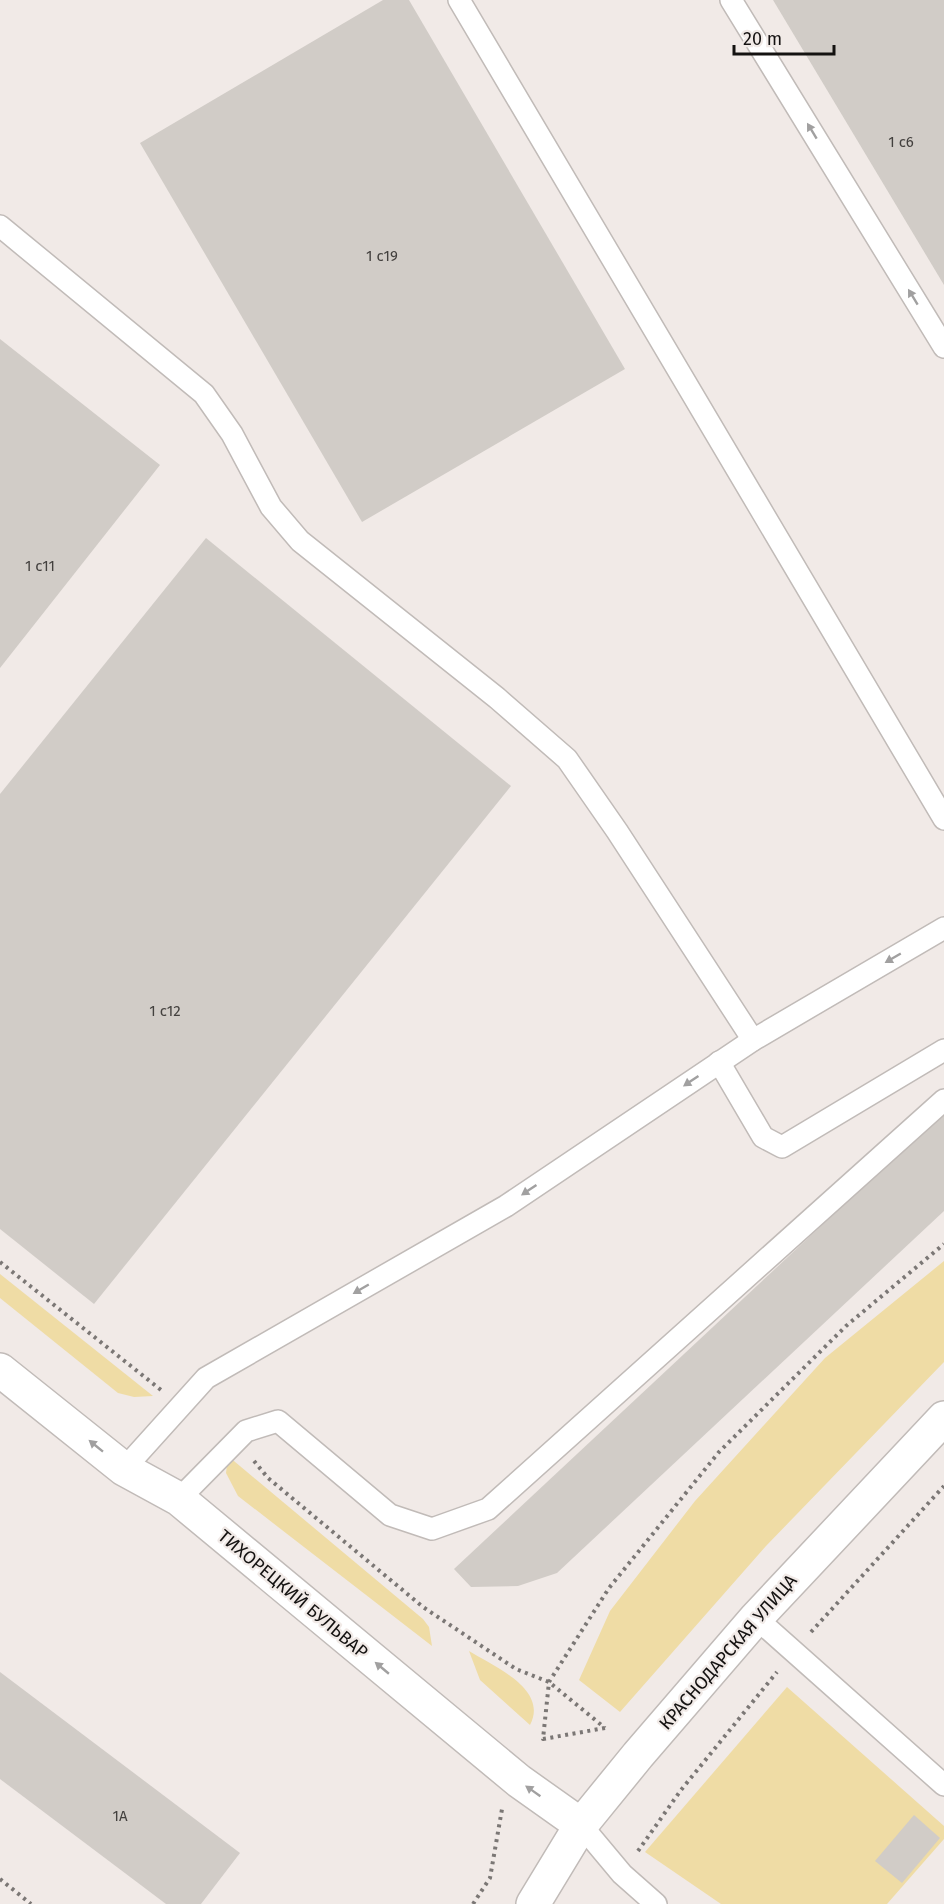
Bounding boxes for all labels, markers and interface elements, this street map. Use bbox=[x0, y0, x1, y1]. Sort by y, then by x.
scale bar bbox=[734, 18, 834, 56]
text: 20 m bbox=[743, 28, 782, 50]
one-way arrow bbox=[806, 123, 817, 139]
house number: 1 с6 bbox=[888, 133, 914, 151]
house number: 1 с19 bbox=[366, 247, 398, 265]
one-way arrow bbox=[908, 289, 919, 305]
house number: 1 с11 bbox=[25, 557, 55, 575]
one-way arrow bbox=[884, 953, 901, 963]
house number: 1 с12 bbox=[149, 1002, 181, 1020]
one-way arrow bbox=[683, 1075, 699, 1086]
one-way arrow bbox=[522, 1184, 538, 1196]
one-way arrow bbox=[352, 1284, 369, 1294]
one-way arrow bbox=[88, 1440, 104, 1453]
street label: ТИХОРЕЦКИЙ БУЛЬВАР bbox=[214, 1525, 372, 1663]
street label: КРАСНОДАРСКАЯ УЛИЦА bbox=[654, 1569, 802, 1734]
one-way arrow bbox=[374, 1661, 390, 1674]
one-way arrow bbox=[526, 1785, 542, 1797]
house number: 1А bbox=[112, 1807, 128, 1825]

